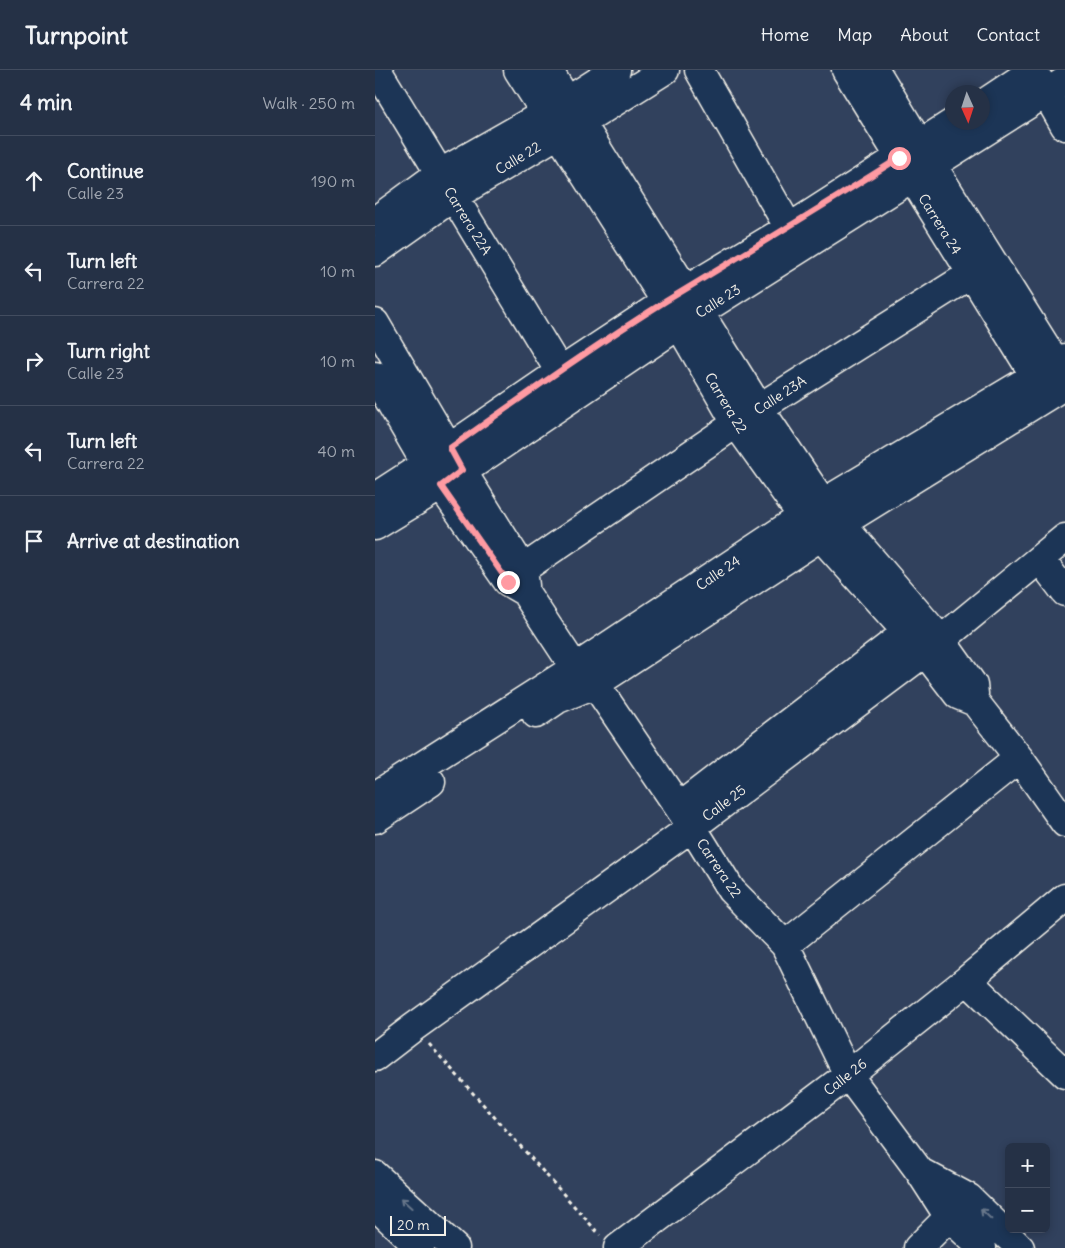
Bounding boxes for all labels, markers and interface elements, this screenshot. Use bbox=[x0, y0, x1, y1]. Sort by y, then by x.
text: Turnpoint bbox=[25, 20, 128, 50]
text: Home bbox=[761, 23, 809, 46]
text: Map bbox=[837, 23, 872, 46]
text: About bbox=[900, 23, 948, 46]
text: Contact bbox=[976, 23, 1040, 46]
north arrow bbox=[945, 85, 990, 130]
text: 4 min bbox=[20, 89, 72, 116]
text: Walk · 250 m bbox=[263, 93, 355, 113]
street label: Calle 22 bbox=[492, 137, 544, 178]
route start bbox=[888, 147, 911, 170]
text: Continue bbox=[67, 159, 144, 183]
icon: ahead bbox=[20, 167, 48, 195]
text: 190 m bbox=[311, 171, 355, 191]
text: Calle 23 bbox=[67, 183, 124, 203]
street label: Carrera 22A bbox=[440, 184, 496, 258]
street label: Carrera 24 bbox=[914, 190, 966, 258]
text: Turn left bbox=[67, 249, 137, 273]
icon: left bbox=[20, 257, 48, 285]
text: 10 m bbox=[320, 261, 355, 281]
text: Carrera 22 bbox=[67, 273, 145, 293]
street label: Calle 23 bbox=[692, 280, 744, 322]
text: Turn right bbox=[67, 339, 150, 363]
icon: right bbox=[20, 347, 48, 375]
text: 10 m bbox=[320, 351, 355, 371]
text: Calle 23 bbox=[67, 363, 124, 383]
street label: Carrera 22 bbox=[701, 369, 751, 437]
street label: Calle 23A bbox=[750, 371, 810, 419]
text: Turn left bbox=[67, 429, 137, 453]
icon: left bbox=[20, 437, 48, 465]
text: 40 m bbox=[317, 441, 355, 461]
text: Carrera 22 bbox=[67, 453, 145, 473]
icon: arrive bbox=[20, 527, 48, 555]
text: Arrive at destination bbox=[67, 529, 240, 553]
street label: Calle 24 bbox=[692, 552, 744, 594]
route end bbox=[497, 571, 520, 594]
street label: Calle 25 bbox=[699, 781, 749, 825]
street label: Carrera 22 bbox=[693, 835, 746, 901]
street label: Calle 26 bbox=[820, 1055, 870, 1099]
map controls bbox=[1005, 1143, 1050, 1233]
button: + bbox=[1005, 1143, 1050, 1188]
button: − bbox=[1005, 1188, 1050, 1233]
one-way arrow bbox=[399, 1197, 412, 1209]
one-way arrow bbox=[979, 1208, 992, 1220]
scale bar bbox=[390, 1213, 446, 1236]
text: 20 m bbox=[397, 1216, 430, 1234]

